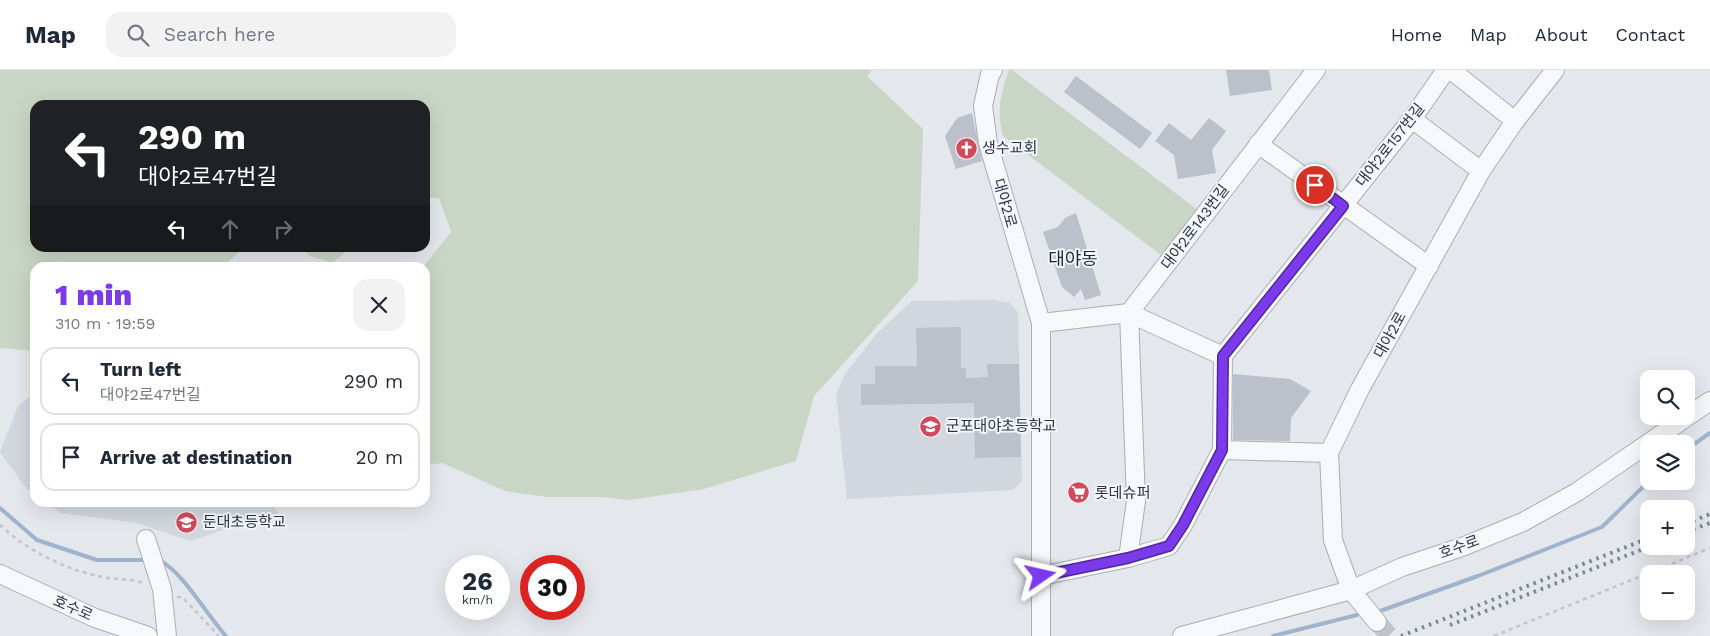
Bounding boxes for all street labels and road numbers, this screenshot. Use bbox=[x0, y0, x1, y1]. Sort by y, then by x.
street label: 대야2로157번길 bbox=[1352, 100, 1428, 190]
street label: 대야2로 bbox=[989, 176, 1021, 230]
street label: 대야2로143번길 bbox=[1157, 181, 1233, 273]
street label: 대야2로 bbox=[1370, 309, 1410, 361]
street label: 호수로 bbox=[1436, 531, 1482, 563]
street label: 호수로 bbox=[50, 591, 96, 625]

